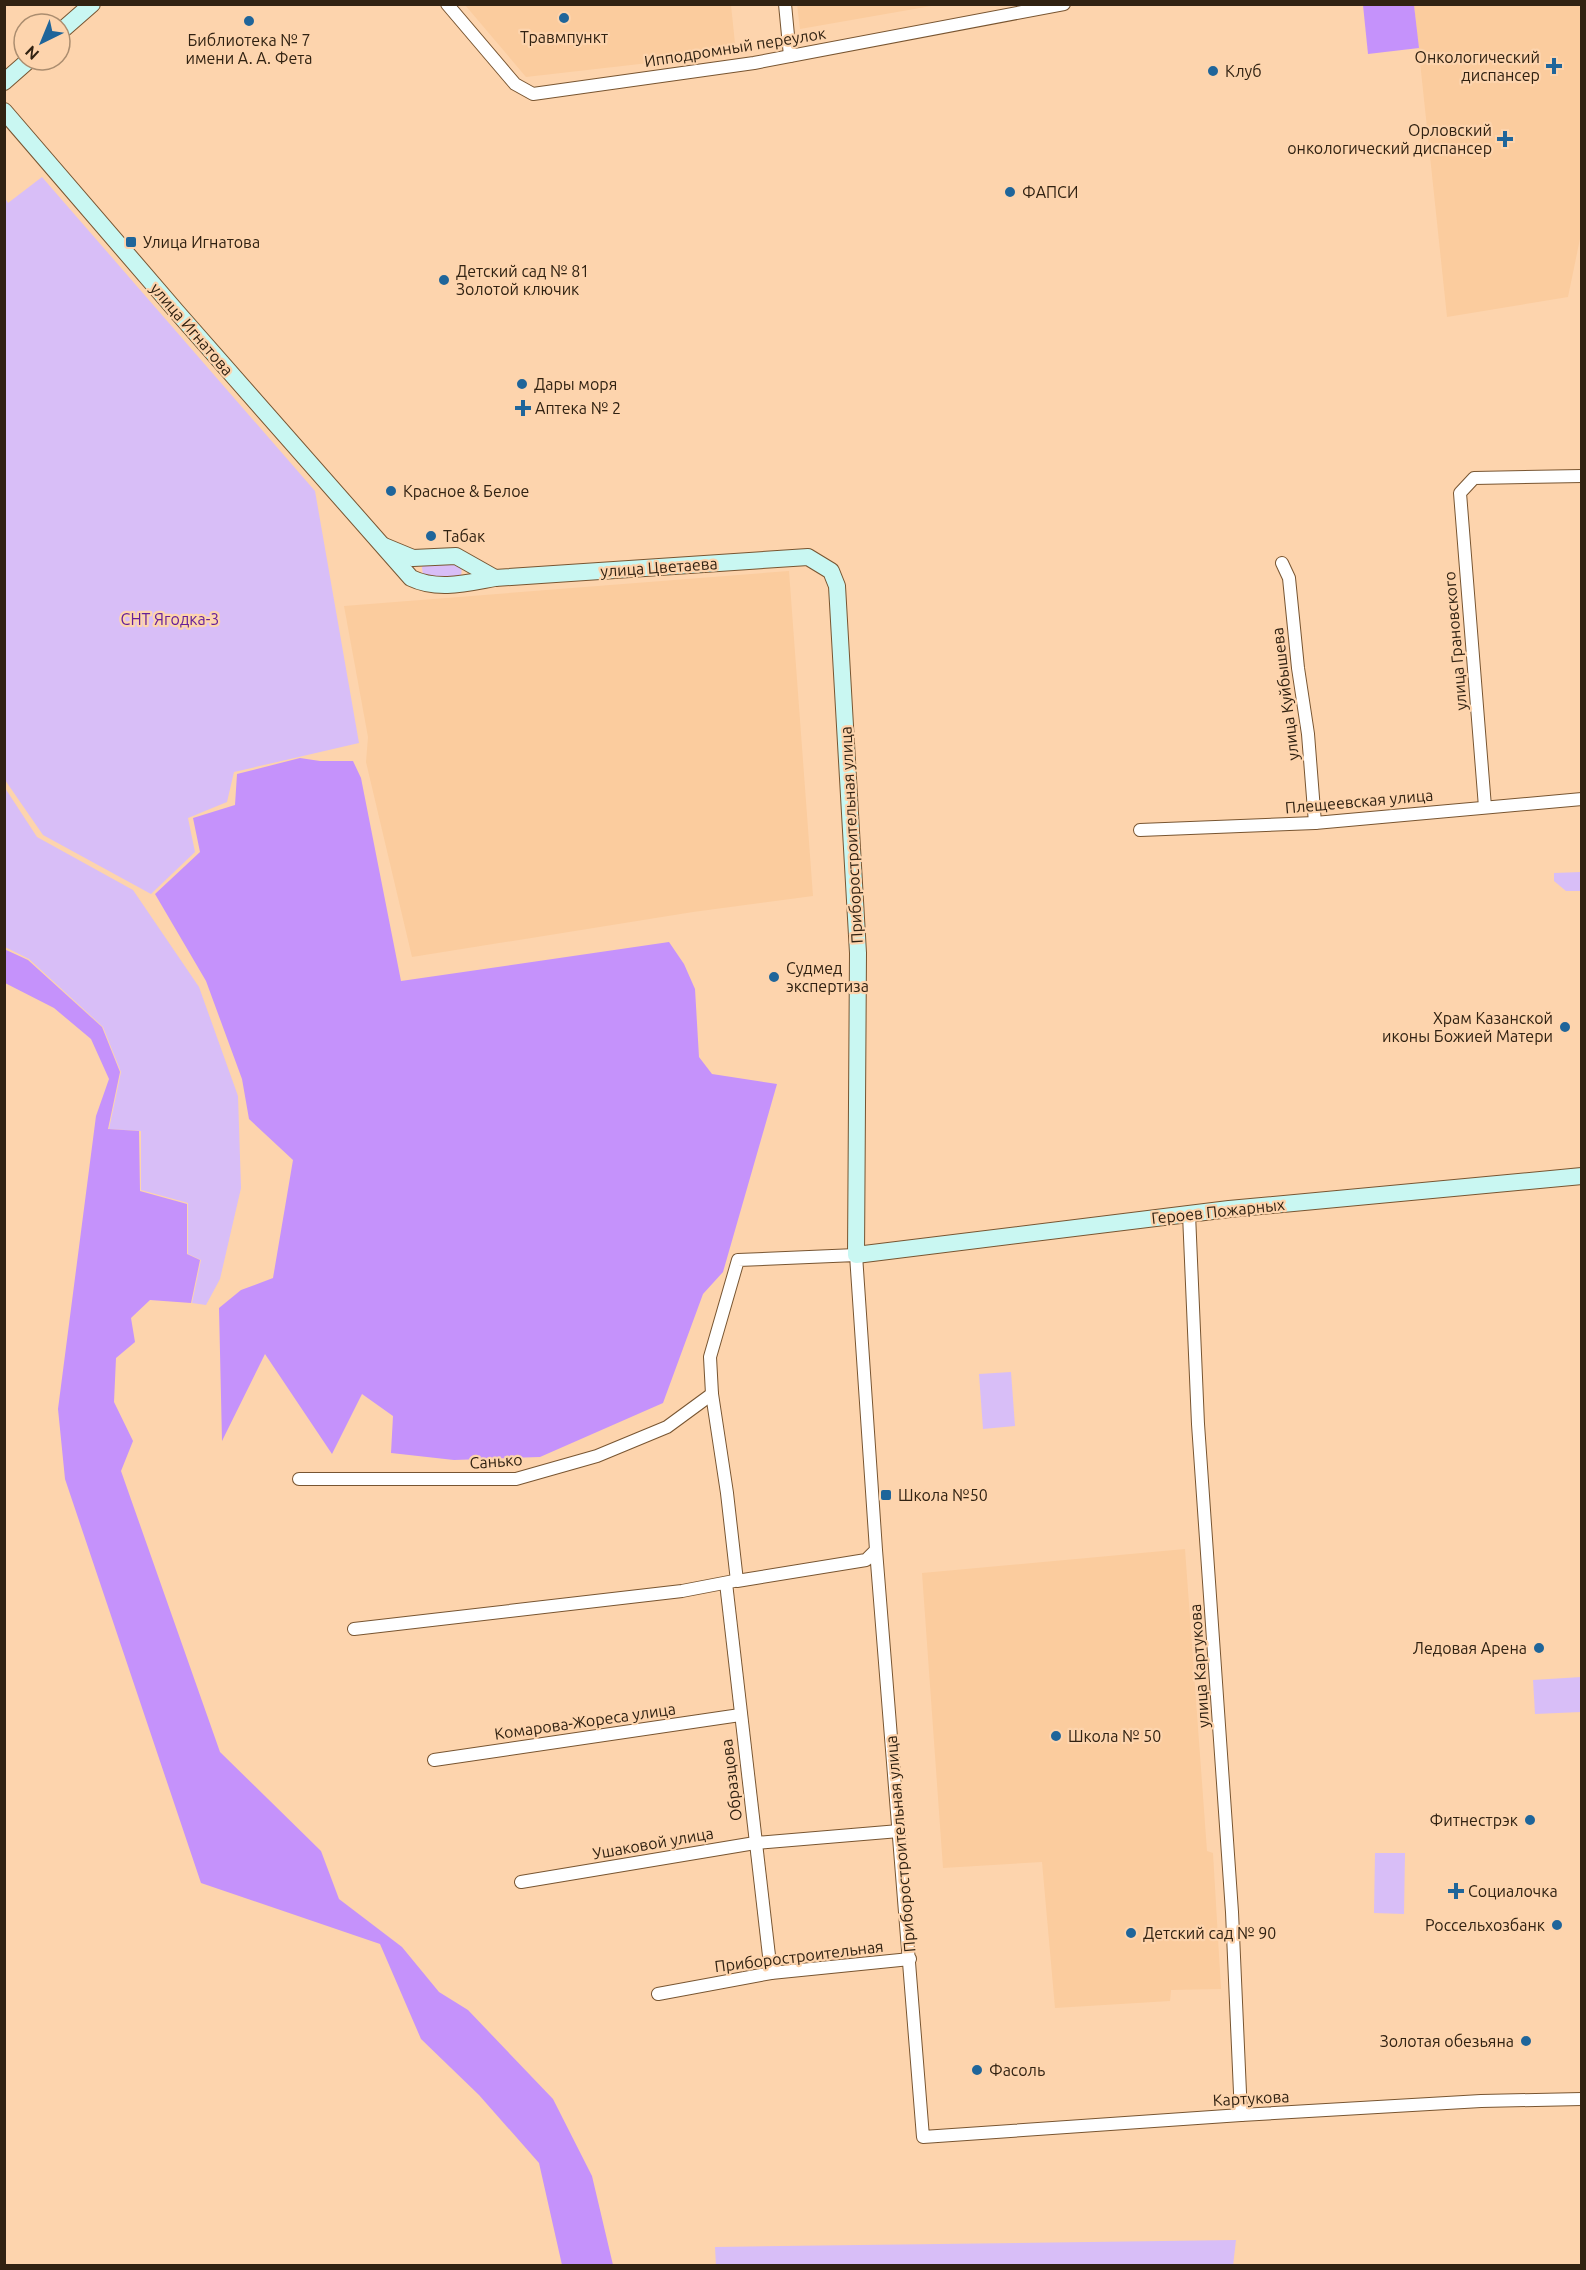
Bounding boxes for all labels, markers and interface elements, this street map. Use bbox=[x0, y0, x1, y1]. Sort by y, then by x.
marker: Травмпункт bbox=[557, 11, 571, 25]
north arrow bbox=[12, 12, 72, 72]
marker: Библиотека № 7 имени А. А. Фета bbox=[242, 14, 256, 28]
street label: Ипподромный переулок bbox=[643, 24, 827, 70]
place label: Травмпункт bbox=[520, 28, 608, 46]
place label: Библиотека № 7 имени А. А. Фета bbox=[185, 31, 313, 67]
text: N bbox=[21, 42, 42, 64]
place label: Онкологический диспансер bbox=[1414, 48, 1540, 84]
marker: Онкологический диспансер bbox=[1545, 57, 1563, 75]
place label: Клуб bbox=[1225, 62, 1262, 80]
marker: Клуб bbox=[1206, 64, 1220, 78]
place label: Орловский онкологический диспансер bbox=[1287, 121, 1492, 157]
marker: Орловский онкологический диспансер bbox=[1496, 130, 1514, 148]
place label: ФАПСИ bbox=[1022, 183, 1078, 201]
marker: ФАПСИ bbox=[1003, 185, 1017, 199]
place label: Улица Игнатова bbox=[143, 233, 260, 251]
marker: Улица Игнатова bbox=[124, 235, 138, 249]
place label: Детский сад № 81 Золотой ключик bbox=[456, 262, 589, 298]
marker: Детский сад № 81 Золотой ключик bbox=[437, 273, 451, 287]
street label: улица Игнатова bbox=[147, 279, 237, 379]
place label: Дары моря bbox=[534, 375, 617, 393]
marker: Дары моря bbox=[515, 377, 529, 391]
place label: Аптека № 2 bbox=[535, 399, 621, 417]
marker: Аптека № 2 bbox=[516, 401, 530, 415]
place label: Красное & Белое bbox=[403, 482, 529, 500]
marker: Красное & Белое bbox=[384, 484, 398, 498]
place label: Табак bbox=[443, 527, 485, 545]
marker: Табак bbox=[424, 529, 438, 543]
street label: улица Цветаева bbox=[600, 554, 718, 580]
street label: улица Грановского bbox=[1440, 571, 1470, 711]
park label: СНТ Ягодка-3 bbox=[121, 610, 219, 628]
street label: улица Куйбышева bbox=[1268, 626, 1302, 762]
street label: Приборостроительная улица bbox=[836, 726, 866, 944]
street label: Плещеевская улица bbox=[1284, 786, 1434, 816]
place label: Судмед экспертиза bbox=[786, 959, 869, 995]
marker: Судмед экспертиза bbox=[767, 970, 781, 984]
place label: Храм Казанской иконы Божией Матери bbox=[1382, 1009, 1553, 1045]
marker: Храм Казанской иконы Божией Матери bbox=[1558, 1020, 1572, 1034]
street label: Героев Пожарных bbox=[1150, 1195, 1286, 1227]
street label: Санько bbox=[469, 1450, 523, 1472]
place label: Школа №50 bbox=[898, 1486, 988, 1504]
marker: Школа №50 bbox=[879, 1488, 893, 1502]
street label: улица Картукова bbox=[1186, 1603, 1212, 1729]
place label: Ледовая Арена bbox=[1413, 1639, 1527, 1657]
marker: Ледовая Арена bbox=[1532, 1641, 1546, 1655]
street label: Комарова-Жореса улица bbox=[493, 1699, 677, 1743]
place label: Школа № 50 bbox=[1068, 1727, 1161, 1745]
marker: Школа № 50 bbox=[1049, 1729, 1063, 1743]
street label: Приборостроительная улица bbox=[882, 1735, 918, 1953]
street label: Образцова bbox=[717, 1738, 745, 1822]
place label: Фитнестрэк bbox=[1429, 1811, 1518, 1829]
marker: Фитнестрэк bbox=[1523, 1813, 1537, 1827]
street label: Ушаковой улица bbox=[591, 1824, 715, 1862]
place label: Социалочка bbox=[1468, 1882, 1558, 1900]
marker: Социалочка bbox=[1449, 1884, 1463, 1898]
place label: Россельхозбанк bbox=[1425, 1916, 1545, 1934]
marker: Россельхозбанк bbox=[1550, 1918, 1564, 1932]
place label: Детский сад № 90 bbox=[1143, 1924, 1276, 1942]
marker: Детский сад № 90 bbox=[1124, 1926, 1138, 1940]
street label: Приборостроительная bbox=[714, 1937, 884, 1975]
place label: Золотая обезьяна bbox=[1380, 2032, 1514, 2050]
marker: Золотая обезьяна bbox=[1519, 2034, 1533, 2048]
place label: Фасоль bbox=[989, 2061, 1045, 2079]
marker: Фасоль bbox=[970, 2063, 984, 2077]
street label: Картукова bbox=[1212, 2087, 1290, 2109]

